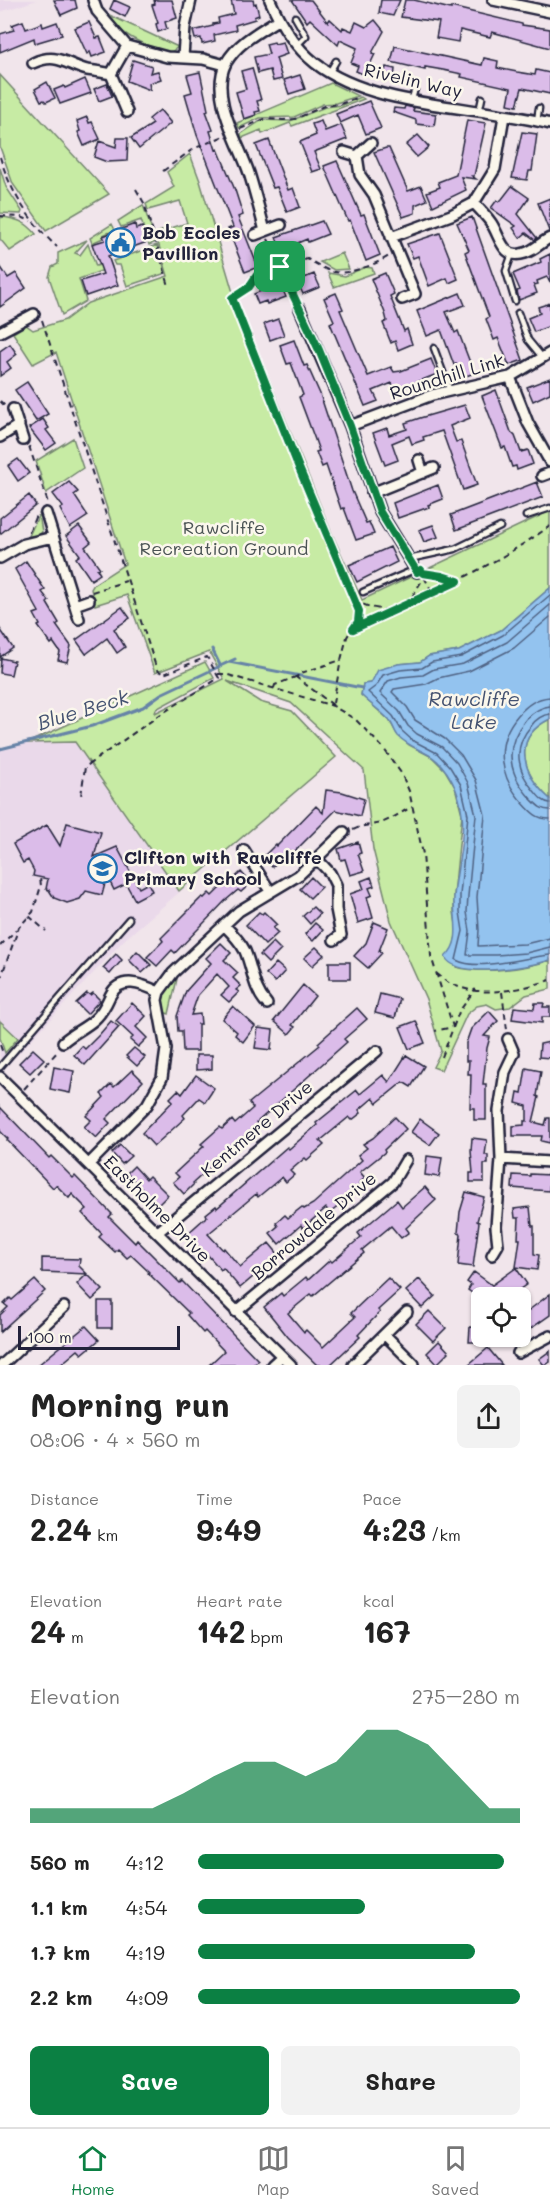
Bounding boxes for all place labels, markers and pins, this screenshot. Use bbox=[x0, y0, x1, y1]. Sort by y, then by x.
place label: Bob Eccles Pavillion bbox=[142, 220, 241, 265]
public building icon: Bob Eccles Pavillion bbox=[105, 227, 137, 259]
pin bbox=[254, 241, 305, 292]
place label: Clifton with Rawcliffe Primary School bbox=[124, 845, 322, 890]
school or university icon: Clifton with Rawcliffe Primary School bbox=[87, 852, 119, 884]

